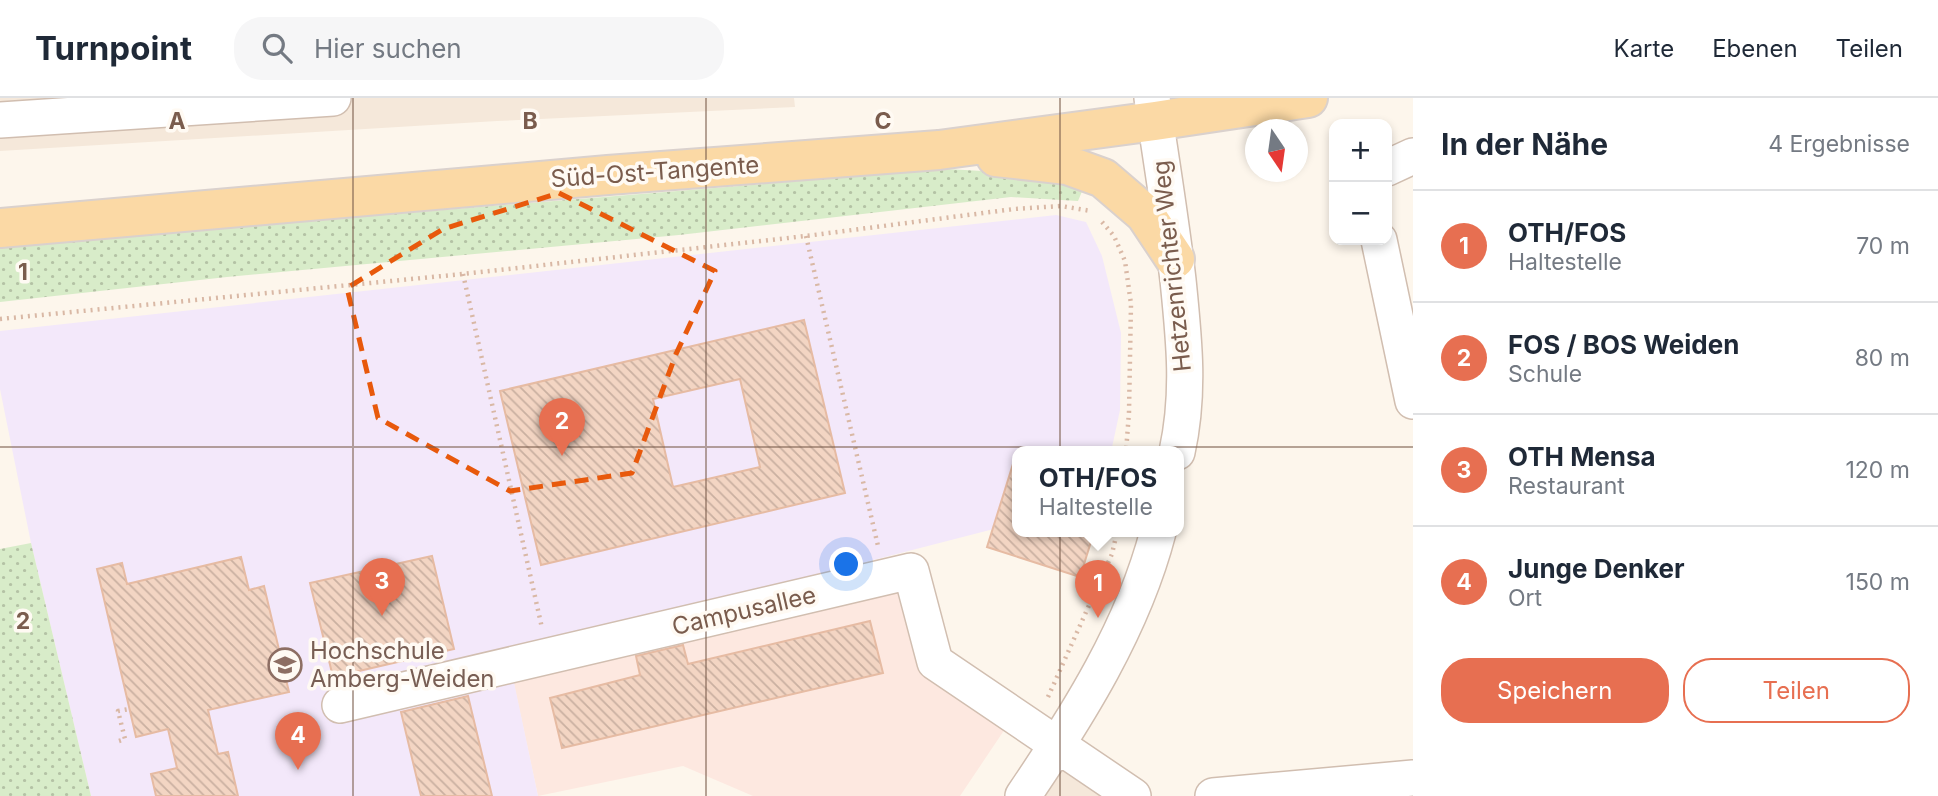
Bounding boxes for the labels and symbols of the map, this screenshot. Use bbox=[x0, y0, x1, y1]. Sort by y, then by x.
text: A bbox=[168, 107, 186, 135]
text: B bbox=[522, 107, 538, 135]
text: C bbox=[874, 107, 892, 135]
north arrow bbox=[1245, 119, 1308, 182]
street label: Süd-Ost-Tangente bbox=[550, 150, 760, 193]
street label: Hetzenrichter Weg bbox=[1146, 159, 1197, 373]
text: 1 bbox=[18, 258, 28, 286]
pin: 2 bbox=[539, 398, 585, 456]
your location bbox=[829, 547, 863, 581]
pin: 3 bbox=[359, 558, 405, 616]
pin: 1 bbox=[1075, 560, 1121, 618]
street label: Campusallee bbox=[669, 580, 819, 641]
text: 2 bbox=[16, 607, 30, 635]
place label: Hochschule Amberg-Weiden bbox=[310, 636, 495, 693]
school or university icon: Hochschule Amberg-Weiden bbox=[266, 646, 304, 684]
pin: 4 bbox=[275, 712, 321, 770]

